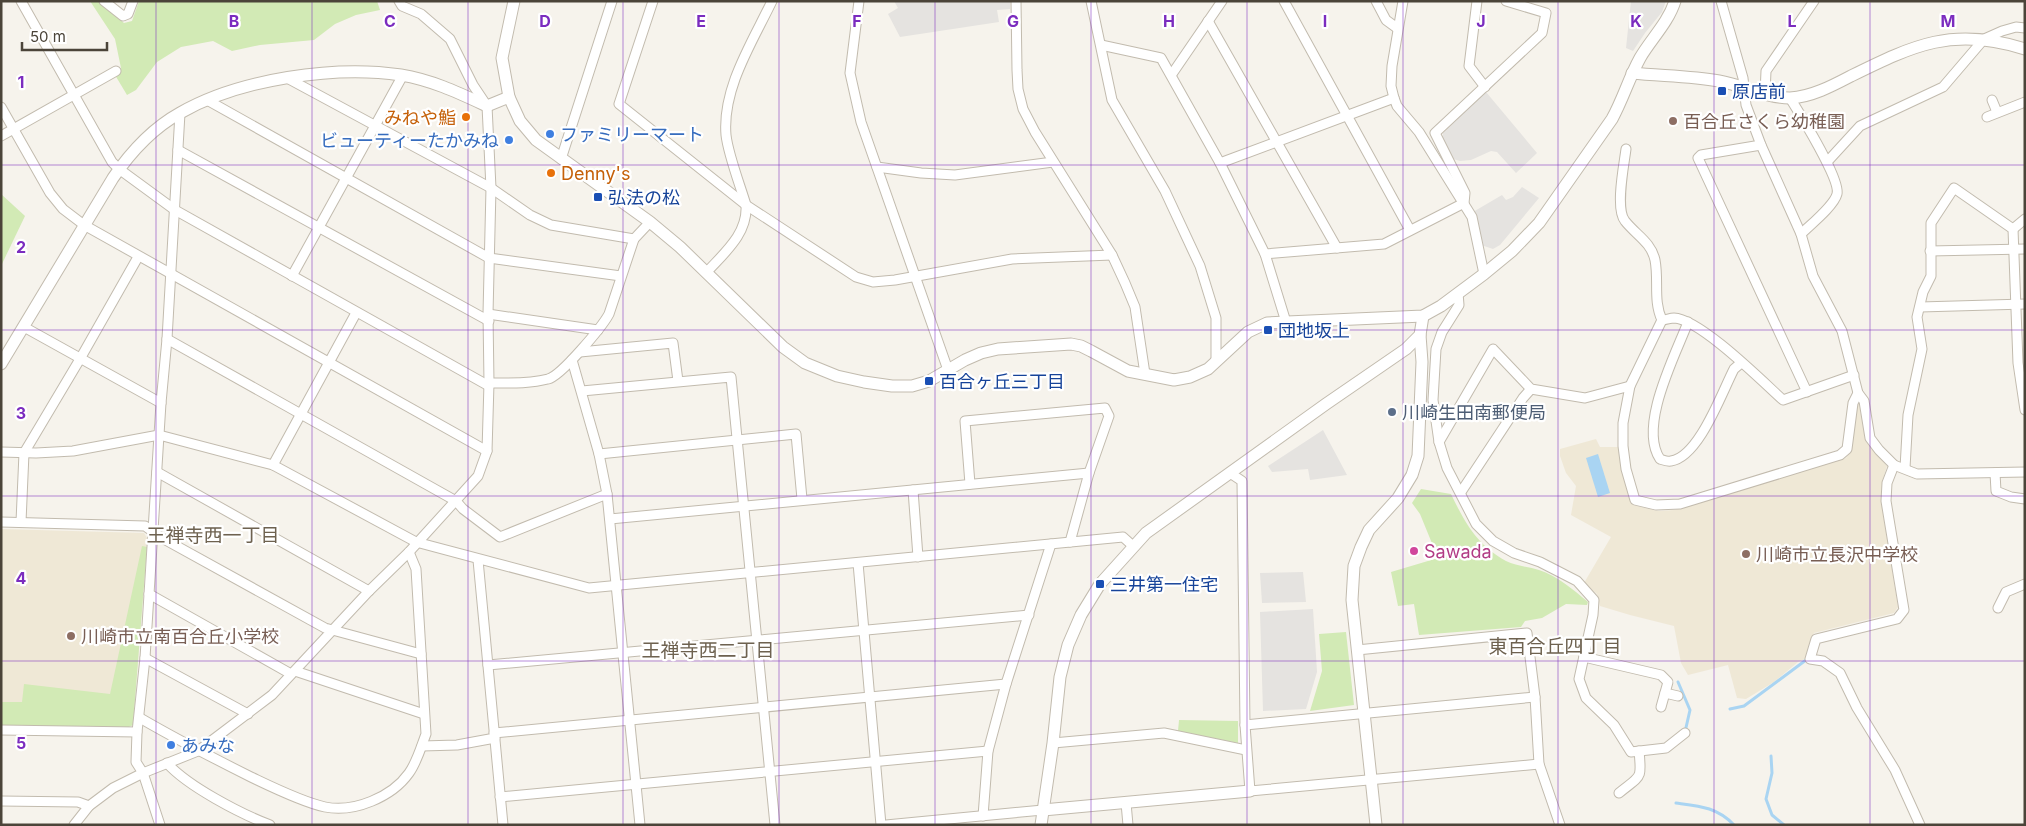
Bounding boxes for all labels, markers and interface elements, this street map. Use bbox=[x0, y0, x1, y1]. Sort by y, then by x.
text: B bbox=[229, 11, 239, 31]
text: C bbox=[384, 11, 396, 31]
text: D bbox=[539, 11, 551, 31]
text: E bbox=[696, 11, 706, 31]
text: F bbox=[852, 11, 862, 31]
text: G bbox=[1007, 11, 1019, 31]
text: H bbox=[1163, 11, 1175, 31]
text: I bbox=[1323, 11, 1327, 31]
text: J bbox=[1476, 11, 1486, 31]
text: K bbox=[1630, 11, 1642, 31]
text: L bbox=[1787, 11, 1797, 31]
text: M bbox=[1941, 11, 1955, 31]
scale bar bbox=[22, 20, 108, 52]
text: 50 m bbox=[30, 27, 66, 46]
text: 1 bbox=[18, 72, 24, 92]
place label: 原店前 bbox=[1732, 81, 1786, 102]
marker: 原店前 bbox=[1716, 85, 1728, 97]
place label: みねや鮨 bbox=[384, 107, 456, 128]
marker: みねや鮨 bbox=[460, 111, 472, 123]
place label: 百合丘さくら幼稚園 bbox=[1683, 111, 1845, 132]
marker: 百合丘さくら幼稚園 bbox=[1667, 115, 1679, 127]
place label: ファミリーマート bbox=[560, 124, 704, 145]
marker: ファミリーマート bbox=[544, 128, 556, 140]
place label: ビューティーたかみね bbox=[320, 130, 499, 151]
marker: ビューティーたかみね bbox=[503, 134, 515, 146]
place label: Denny's bbox=[561, 163, 631, 184]
marker: Denny's bbox=[545, 167, 557, 179]
place label: 弘法の松 bbox=[608, 187, 680, 208]
marker: 弘法の松 bbox=[592, 191, 604, 203]
text: 2 bbox=[16, 237, 26, 257]
place label: 団地坂上 bbox=[1278, 320, 1350, 341]
marker: 団地坂上 bbox=[1262, 324, 1274, 336]
place label: 百合ヶ丘三丁目 bbox=[939, 371, 1065, 392]
marker: 百合ヶ丘三丁目 bbox=[923, 375, 935, 387]
place label: 川崎生田南郵便局 bbox=[1402, 402, 1546, 423]
text: 3 bbox=[16, 403, 26, 423]
marker: 川崎生田南郵便局 bbox=[1386, 406, 1398, 418]
district label: 王禅寺西一丁目 bbox=[146, 524, 280, 547]
place label: Sawada bbox=[1424, 541, 1492, 562]
place label: 川崎市立長沢中学校 bbox=[1756, 544, 1918, 565]
marker: Sawada bbox=[1408, 545, 1420, 557]
marker: 川崎市立長沢中学校 bbox=[1740, 548, 1752, 560]
text: 4 bbox=[16, 568, 27, 588]
place label: 三井第一住宅 bbox=[1110, 574, 1218, 595]
marker: 三井第一住宅 bbox=[1094, 578, 1106, 590]
place label: 川崎市立南百合丘小学校 bbox=[81, 626, 279, 647]
marker: 川崎市立南百合丘小学校 bbox=[65, 630, 77, 642]
district label: 東百合丘四丁目 bbox=[1488, 635, 1622, 658]
district label: 王禅寺西二丁目 bbox=[641, 639, 775, 662]
text: 5 bbox=[16, 733, 26, 753]
place label: あみな bbox=[181, 735, 235, 756]
marker: あみな bbox=[165, 739, 177, 751]

